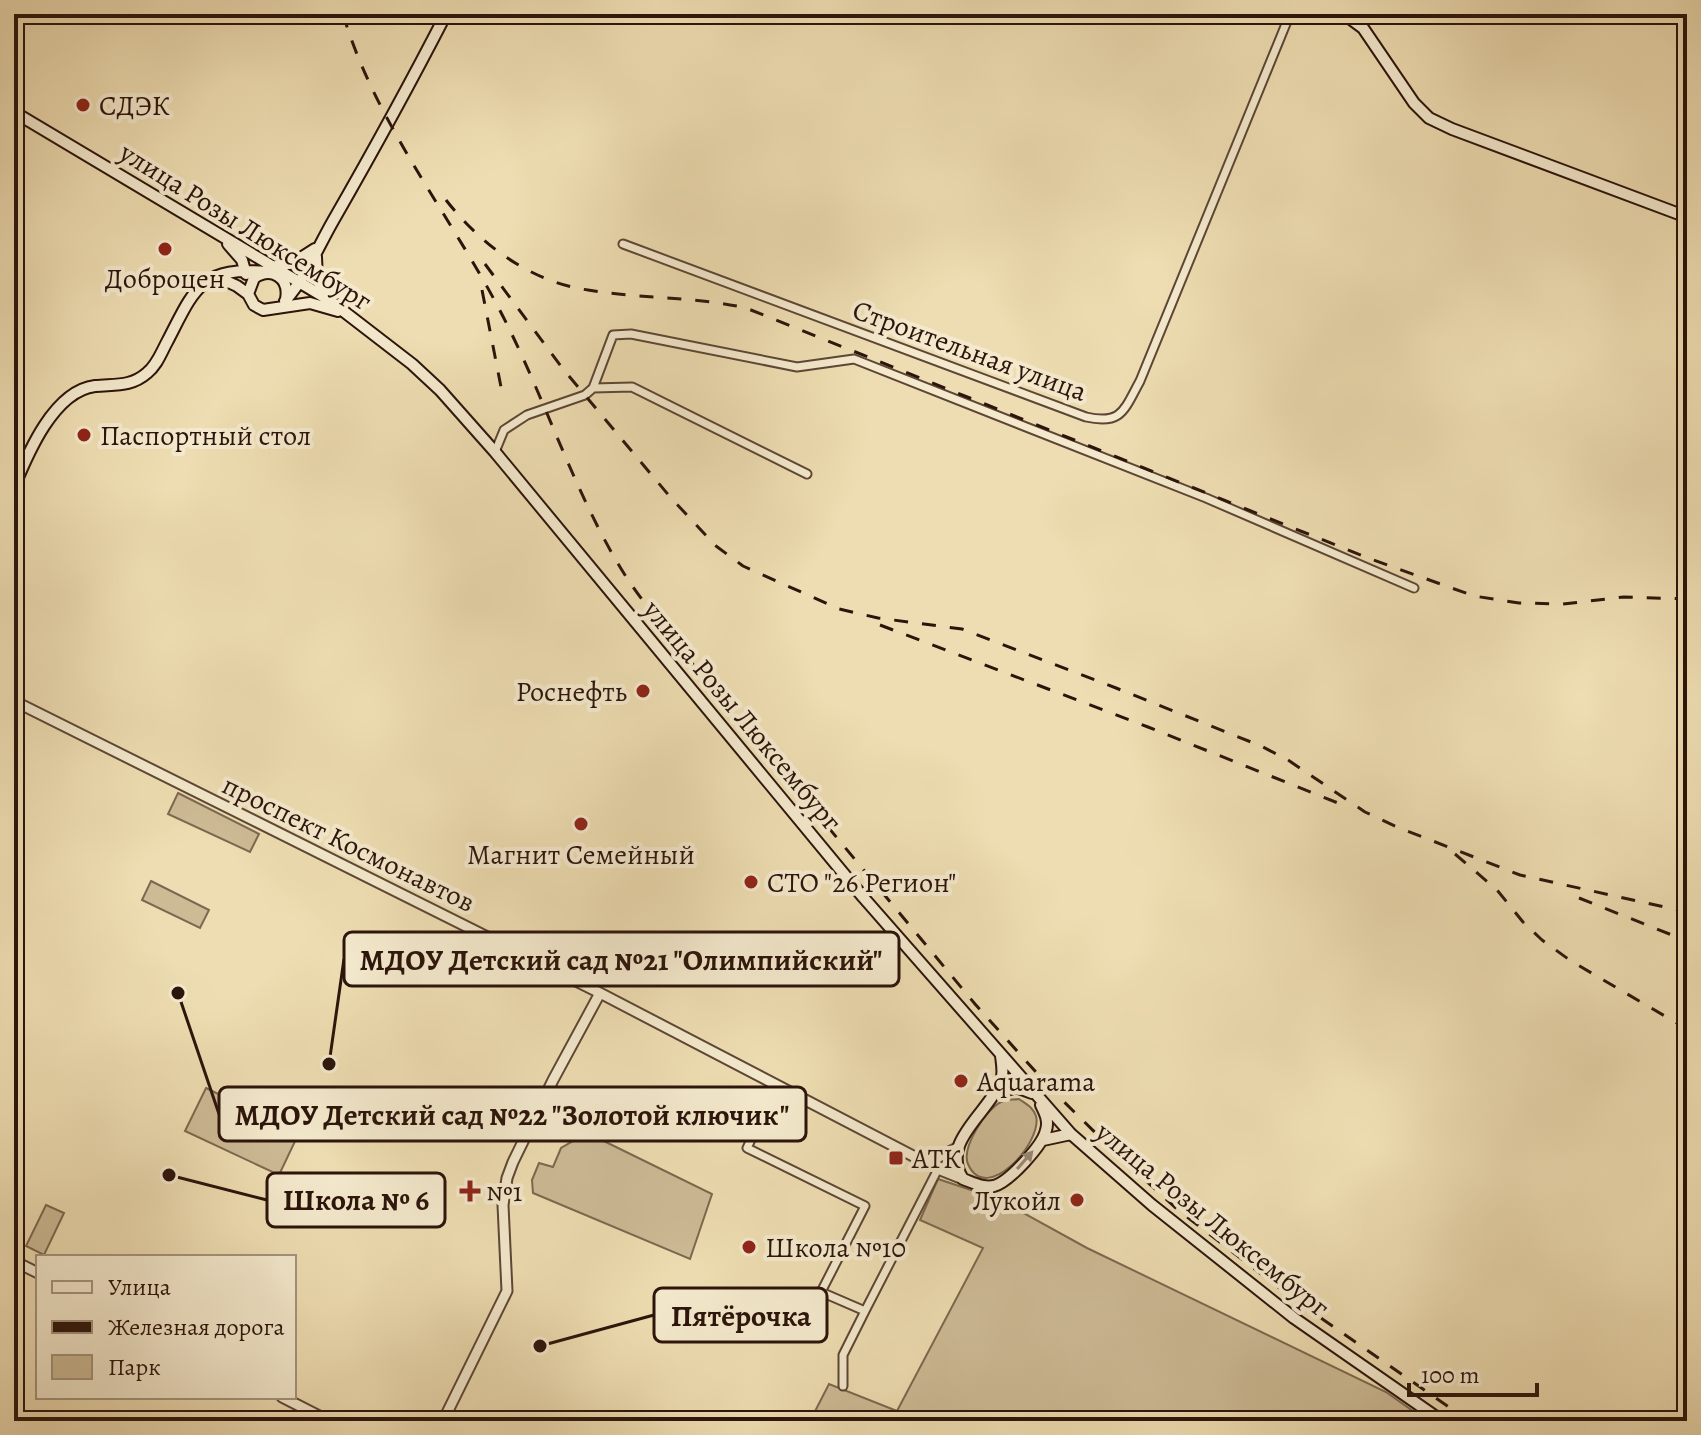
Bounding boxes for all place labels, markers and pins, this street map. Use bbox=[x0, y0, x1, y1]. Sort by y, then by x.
place label: СДЭК bbox=[99, 87, 170, 125]
marker: СДЭК bbox=[74, 96, 92, 114]
marker: Доброцен bbox=[156, 240, 174, 258]
place label: Доброцен bbox=[105, 260, 225, 298]
place label: Паспортный стол bbox=[100, 417, 311, 455]
marker: Паспортный стол bbox=[75, 426, 93, 444]
place label: Роснефть bbox=[516, 673, 627, 711]
marker: Роснефть bbox=[634, 682, 652, 700]
marker: Магнит Семейный bbox=[572, 815, 590, 833]
place label: Магнит Семейный bbox=[467, 836, 695, 874]
place label: СТО "26 Регион" bbox=[767, 864, 956, 902]
marker: СТО "26 Регион" bbox=[742, 873, 760, 891]
callout: МДОУ Детский сад №21 "Олимпийский" bbox=[344, 932, 899, 986]
place label: Aquarama bbox=[976, 1063, 1095, 1101]
marker: Aquarama bbox=[952, 1072, 970, 1090]
callout: МДОУ Детский сад №22 "Золотой ключик" bbox=[219, 1087, 806, 1141]
place label: АТК bbox=[911, 1140, 961, 1178]
marker: АТК bbox=[887, 1149, 905, 1167]
callout: Школа № 6 bbox=[267, 1173, 445, 1227]
place label: №1 bbox=[486, 1173, 522, 1211]
marker: №1 bbox=[461, 1182, 479, 1200]
place label: Лукойл bbox=[972, 1182, 1061, 1220]
marker: Лукойл bbox=[1068, 1191, 1086, 1209]
place label: Школа №10 bbox=[765, 1229, 906, 1267]
marker: Школа №10 bbox=[740, 1238, 758, 1256]
callout: Пятёрочка bbox=[654, 1288, 827, 1342]

